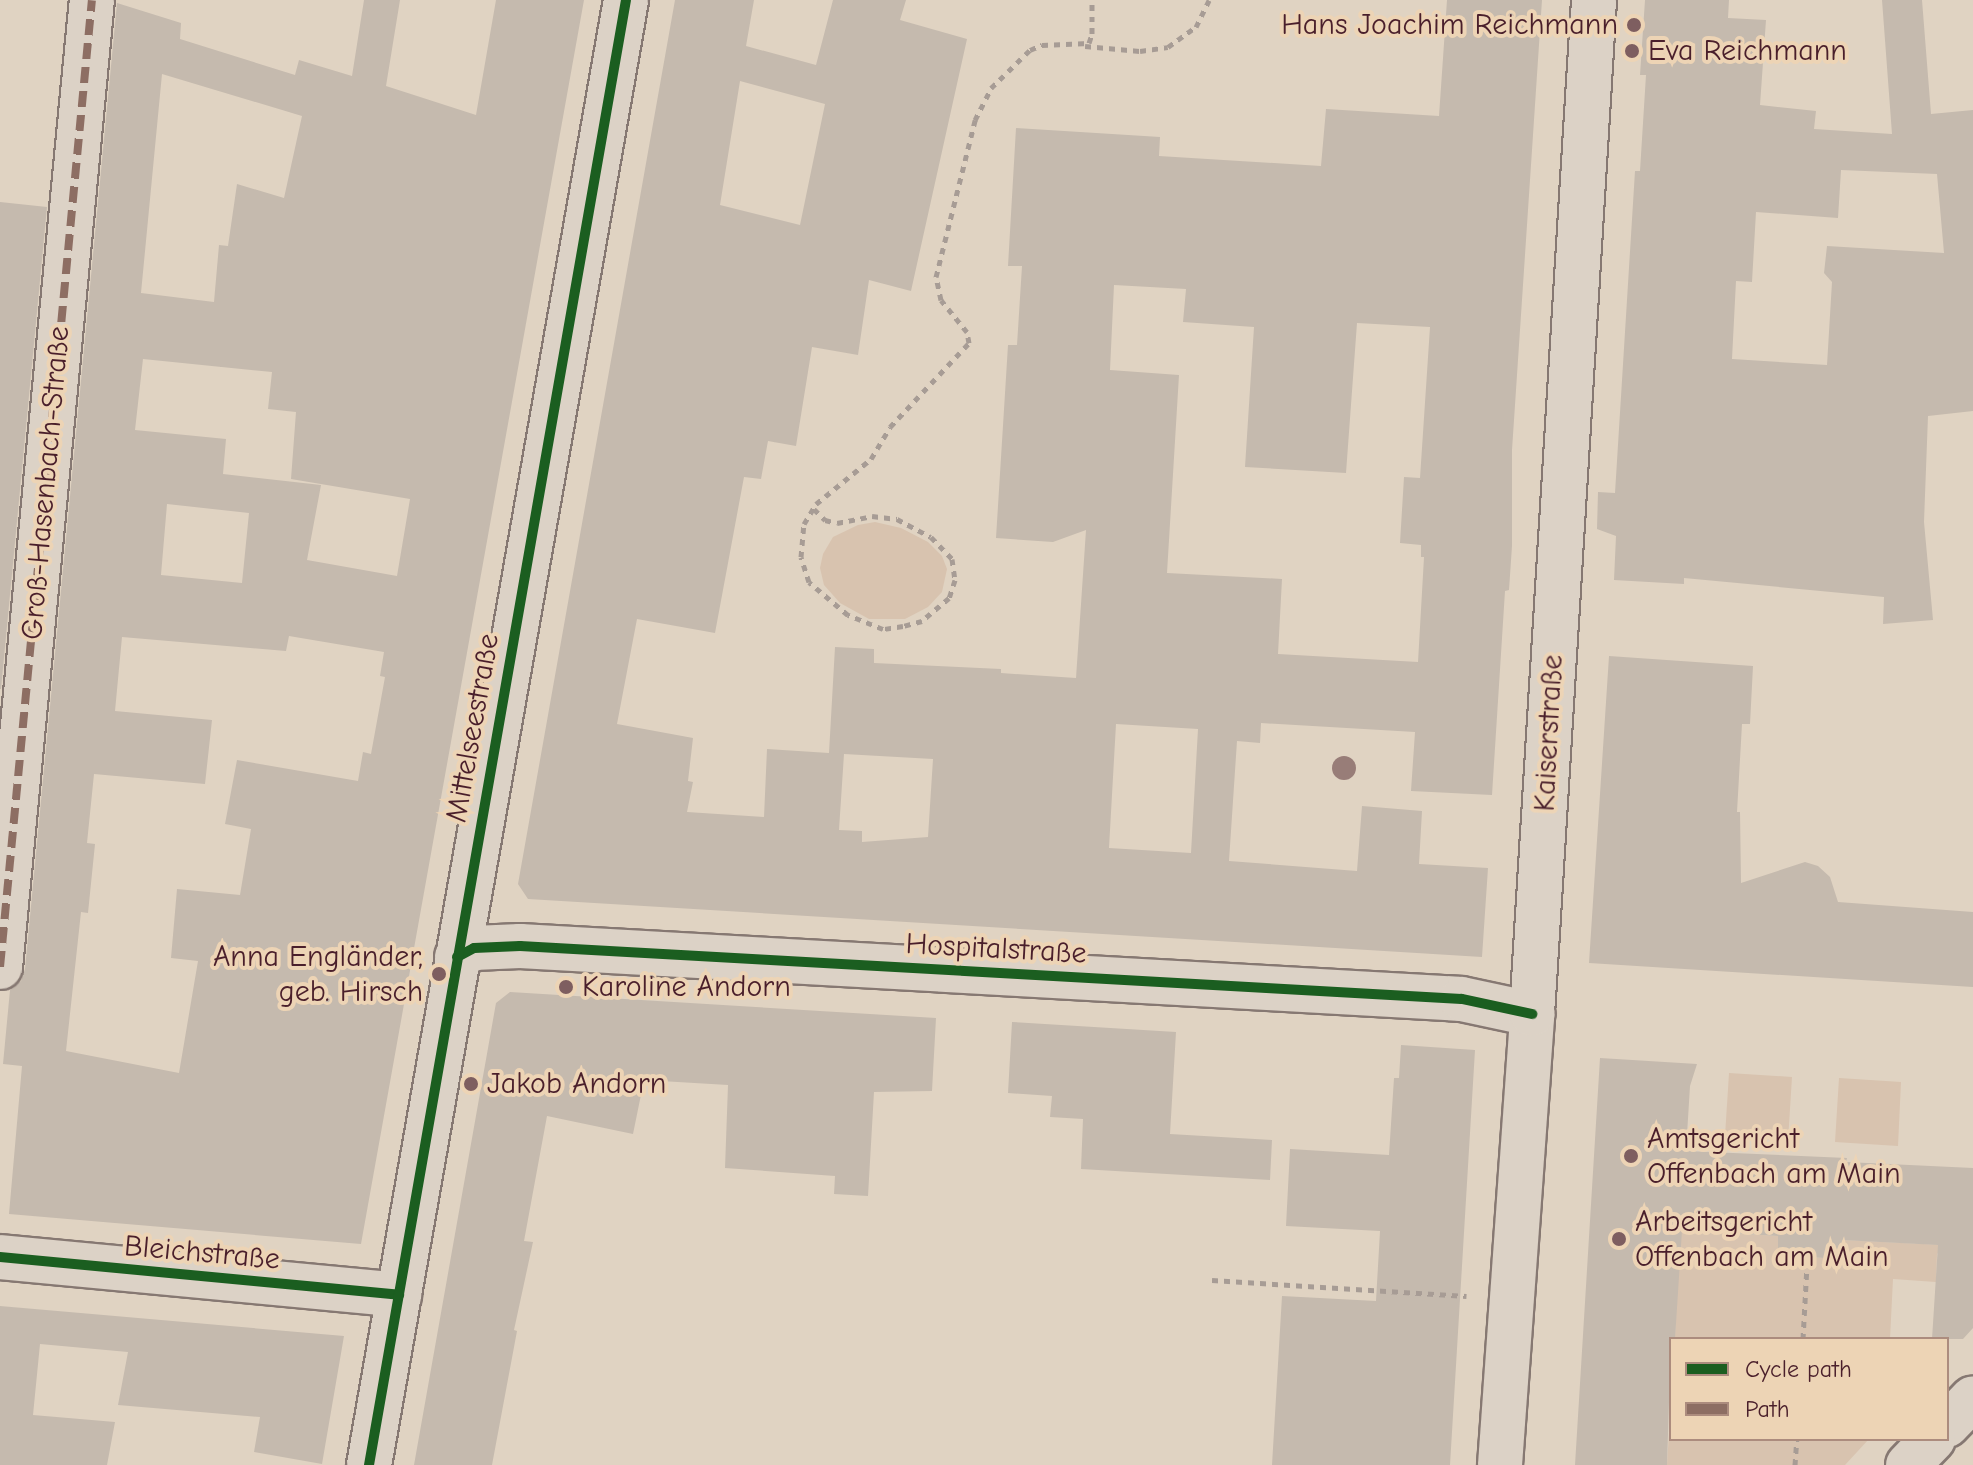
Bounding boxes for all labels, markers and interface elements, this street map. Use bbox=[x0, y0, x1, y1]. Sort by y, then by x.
place label: Hans Joachim Reichmann bbox=[1281, 7, 1618, 43]
marker: Hans Joachim Reichmann bbox=[1625, 16, 1643, 34]
place label: Eva Reichmann bbox=[1648, 33, 1847, 69]
marker: Eva Reichmann bbox=[1623, 42, 1641, 60]
street label: Groß-Hasenbach-Straße bbox=[14, 325, 78, 641]
street label: Mittelseestraße bbox=[439, 631, 507, 825]
street label: Kaiserstraße bbox=[1527, 654, 1571, 812]
street label: Hospitalstraße bbox=[905, 926, 1087, 972]
place label: Anna Engländer, geb. Hirsch bbox=[213, 939, 423, 1010]
marker: Anna Engländer, geb. Hirsch bbox=[430, 965, 448, 983]
place label: Karoline Andorn bbox=[582, 969, 791, 1005]
marker: Karoline Andorn bbox=[557, 978, 575, 996]
place label: Jakob Andorn bbox=[487, 1066, 666, 1102]
marker: Jakob Andorn bbox=[462, 1075, 480, 1093]
place label: Amtsgericht Offenbach am Main bbox=[1647, 1121, 1901, 1192]
marker: Amtsgericht Offenbach am Main bbox=[1622, 1147, 1640, 1165]
place label: Arbeitsgericht Offenbach am Main bbox=[1635, 1204, 1889, 1274]
street label: Bleichstraße bbox=[123, 1228, 281, 1278]
marker: Arbeitsgericht Offenbach am Main bbox=[1610, 1230, 1628, 1248]
legend bbox=[1669, 1337, 1949, 1441]
text: Cycle path bbox=[1745, 1355, 1852, 1383]
text: Path bbox=[1745, 1395, 1790, 1423]

